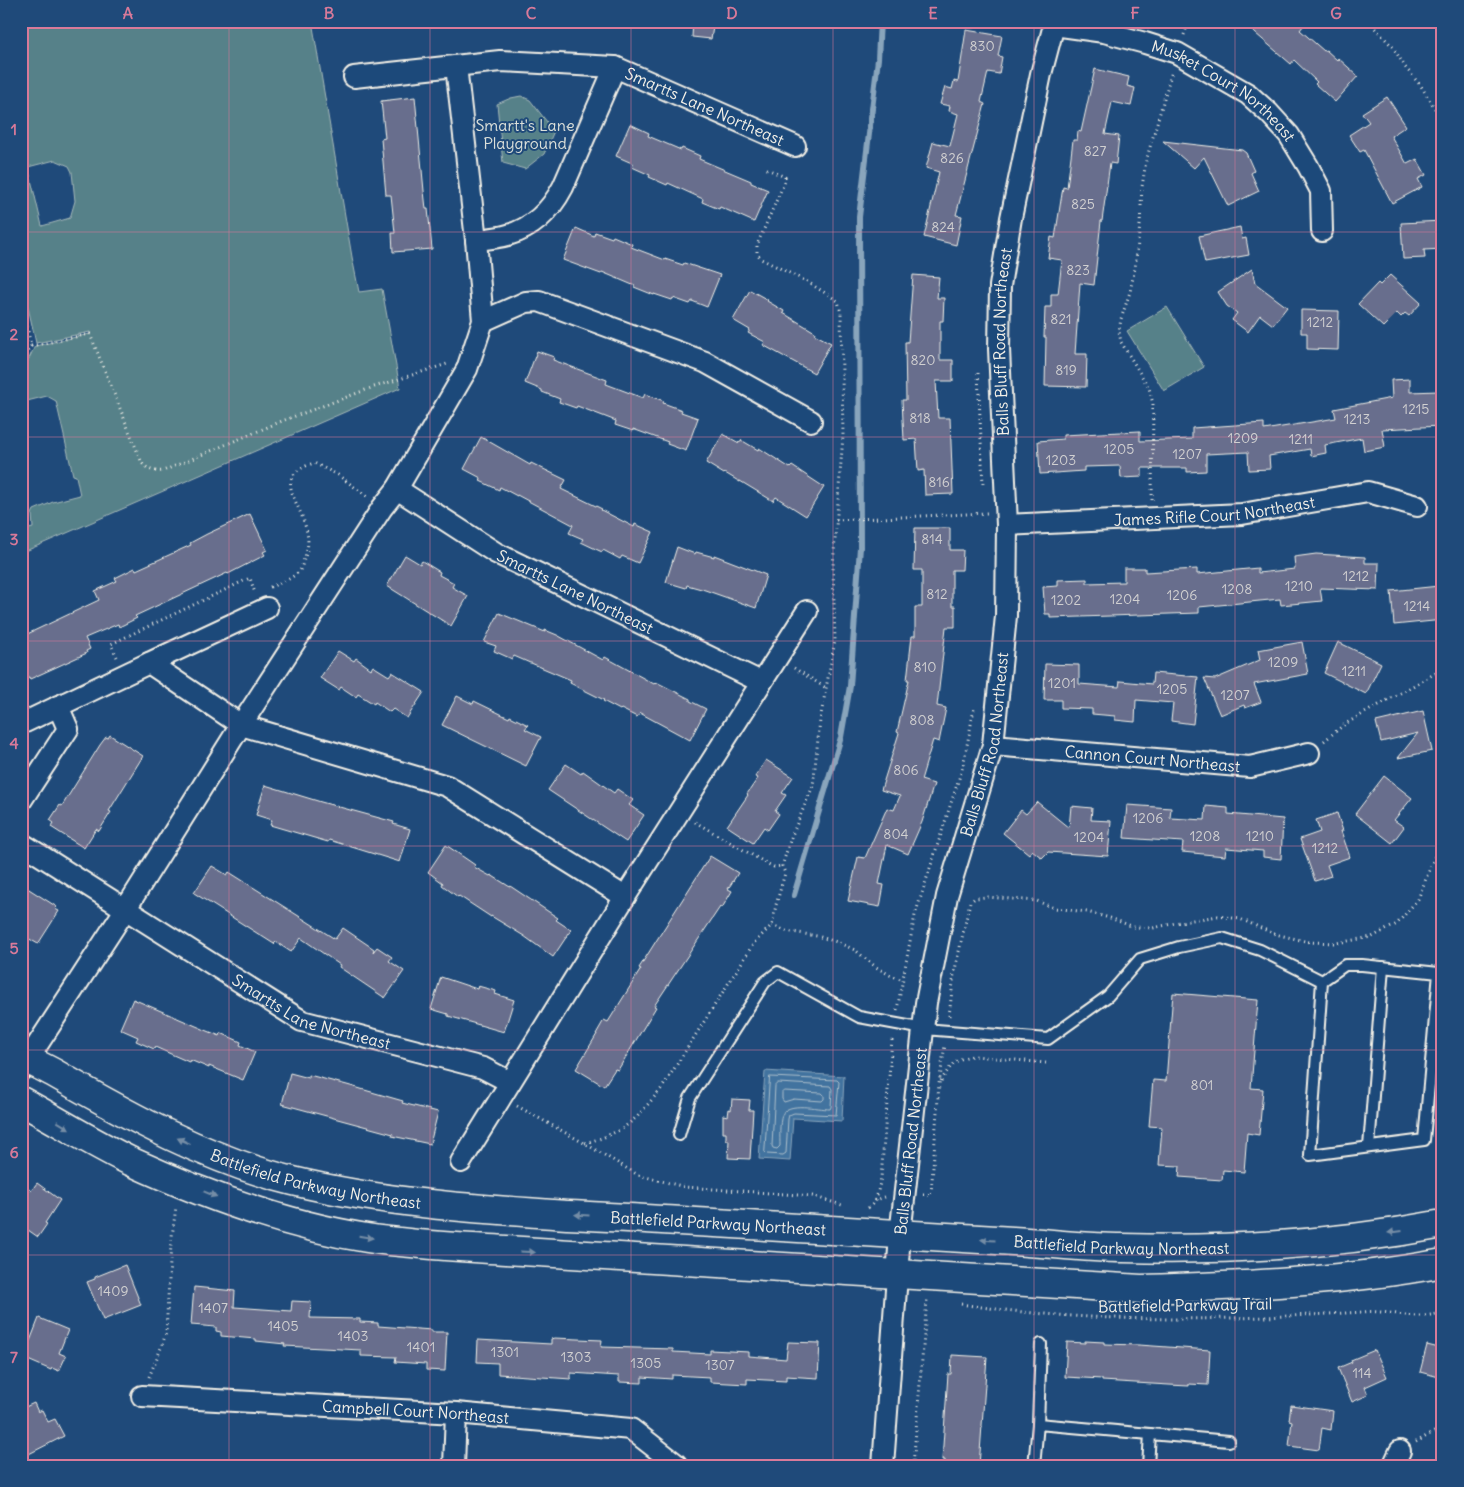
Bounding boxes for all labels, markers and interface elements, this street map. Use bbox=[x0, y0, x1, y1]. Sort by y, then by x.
text: A bbox=[123, 3, 133, 23]
text: B bbox=[324, 3, 335, 23]
text: C bbox=[526, 3, 537, 23]
text: D bbox=[726, 3, 738, 23]
text: E bbox=[928, 3, 938, 23]
text: F bbox=[1130, 3, 1140, 23]
text: G bbox=[1330, 3, 1342, 23]
street label: Musket Court Northeast bbox=[1149, 36, 1301, 145]
house number: 830 bbox=[969, 37, 995, 55]
street label: Smartts Lane Northeast bbox=[622, 63, 788, 150]
park label: Smartt's Lane Playground bbox=[475, 115, 575, 153]
text: 1 bbox=[11, 119, 17, 139]
house number: 827 bbox=[1084, 142, 1106, 160]
house number: 826 bbox=[940, 149, 964, 167]
house number: 825 bbox=[1071, 195, 1095, 213]
house number: 824 bbox=[931, 218, 955, 236]
street label: Balls Bluff Road Northeast bbox=[989, 246, 1016, 436]
house number: 823 bbox=[1066, 261, 1090, 279]
house number: 821 bbox=[1050, 310, 1072, 328]
house number: 1212 bbox=[1307, 313, 1334, 331]
text: 2 bbox=[10, 324, 19, 344]
house number: 820 bbox=[911, 351, 935, 369]
house number: 819 bbox=[1055, 361, 1077, 379]
house number: 1215 bbox=[1403, 400, 1429, 418]
house number: 818 bbox=[909, 409, 931, 427]
house number: 1213 bbox=[1344, 410, 1370, 428]
house number: 1209 bbox=[1228, 429, 1258, 447]
house number: 1211 bbox=[1289, 430, 1313, 448]
house number: 1205 bbox=[1104, 440, 1134, 458]
house number: 1207 bbox=[1172, 445, 1202, 463]
house number: 1203 bbox=[1046, 451, 1076, 469]
house number: 816 bbox=[928, 473, 950, 491]
street label: James Rifle Court Northeast bbox=[1113, 491, 1317, 530]
text: 3 bbox=[9, 529, 19, 549]
house number: 814 bbox=[921, 530, 943, 548]
street label: Smartts Lane Northeast bbox=[494, 545, 657, 638]
house number: 1212 bbox=[1343, 567, 1370, 585]
house number: 1210 bbox=[1285, 577, 1313, 595]
house number: 1208 bbox=[1222, 580, 1252, 598]
house number: 812 bbox=[926, 585, 948, 603]
house number: 1206 bbox=[1167, 586, 1197, 604]
house number: 1204 bbox=[1110, 590, 1140, 608]
house number: 1202 bbox=[1051, 591, 1081, 609]
house number: 1214 bbox=[1404, 597, 1430, 615]
street label: Balls Bluff Road Northeast bbox=[956, 651, 1012, 839]
house number: 1209 bbox=[1268, 653, 1298, 671]
house number: 810 bbox=[914, 658, 936, 676]
house number: 1211 bbox=[1342, 662, 1366, 680]
house number: 1201 bbox=[1048, 674, 1076, 692]
house number: 1205 bbox=[1157, 680, 1187, 698]
house number: 1207 bbox=[1220, 686, 1250, 704]
house number: 808 bbox=[909, 711, 935, 729]
text: 4 bbox=[9, 733, 19, 753]
street label: Cannon Court Northeast bbox=[1064, 741, 1242, 776]
house number: 806 bbox=[893, 761, 919, 779]
house number: 1206 bbox=[1133, 809, 1163, 827]
house number: 804 bbox=[883, 825, 909, 843]
house number: 1208 bbox=[1190, 827, 1220, 845]
house number: 1210 bbox=[1246, 827, 1274, 845]
house number: 1204 bbox=[1074, 828, 1104, 846]
house number: 1212 bbox=[1312, 839, 1339, 857]
text: 5 bbox=[9, 938, 19, 958]
street label: Smartts Lane Northeast bbox=[229, 970, 393, 1054]
street label: Balls Bluff Road Northeast bbox=[890, 1046, 931, 1236]
house number: 801 bbox=[1191, 1076, 1213, 1094]
one-way arrow bbox=[57, 1121, 70, 1130]
one-way arrow bbox=[177, 1136, 191, 1144]
text: 6 bbox=[9, 1142, 19, 1162]
street label: Battlefield Parkway Northeast bbox=[207, 1144, 423, 1213]
one-way arrow bbox=[203, 1191, 217, 1199]
street label: Battlefield Parkway Northeast bbox=[610, 1207, 827, 1240]
one-way arrow bbox=[573, 1211, 589, 1219]
one-way arrow bbox=[1386, 1228, 1402, 1236]
street label: Battlefield Parkway Northeast bbox=[1013, 1231, 1230, 1259]
one-way arrow bbox=[359, 1234, 375, 1242]
one-way arrow bbox=[980, 1235, 996, 1243]
one-way arrow bbox=[521, 1248, 537, 1256]
house number: 1409 bbox=[98, 1282, 128, 1300]
street label: Battlefield Parkway Trail bbox=[1098, 1293, 1272, 1317]
house number: 1407 bbox=[198, 1299, 228, 1317]
house number: 1405 bbox=[268, 1317, 298, 1335]
house number: 1403 bbox=[338, 1327, 368, 1345]
house number: 1401 bbox=[407, 1338, 435, 1356]
house number: 1301 bbox=[491, 1343, 519, 1361]
text: 7 bbox=[10, 1347, 18, 1367]
house number: 1303 bbox=[561, 1348, 591, 1366]
house number: 1305 bbox=[631, 1354, 661, 1372]
house number: 1307 bbox=[705, 1356, 735, 1374]
house number: 114 bbox=[1352, 1364, 1372, 1382]
street label: Campbell Court Northeast bbox=[322, 1396, 510, 1428]

